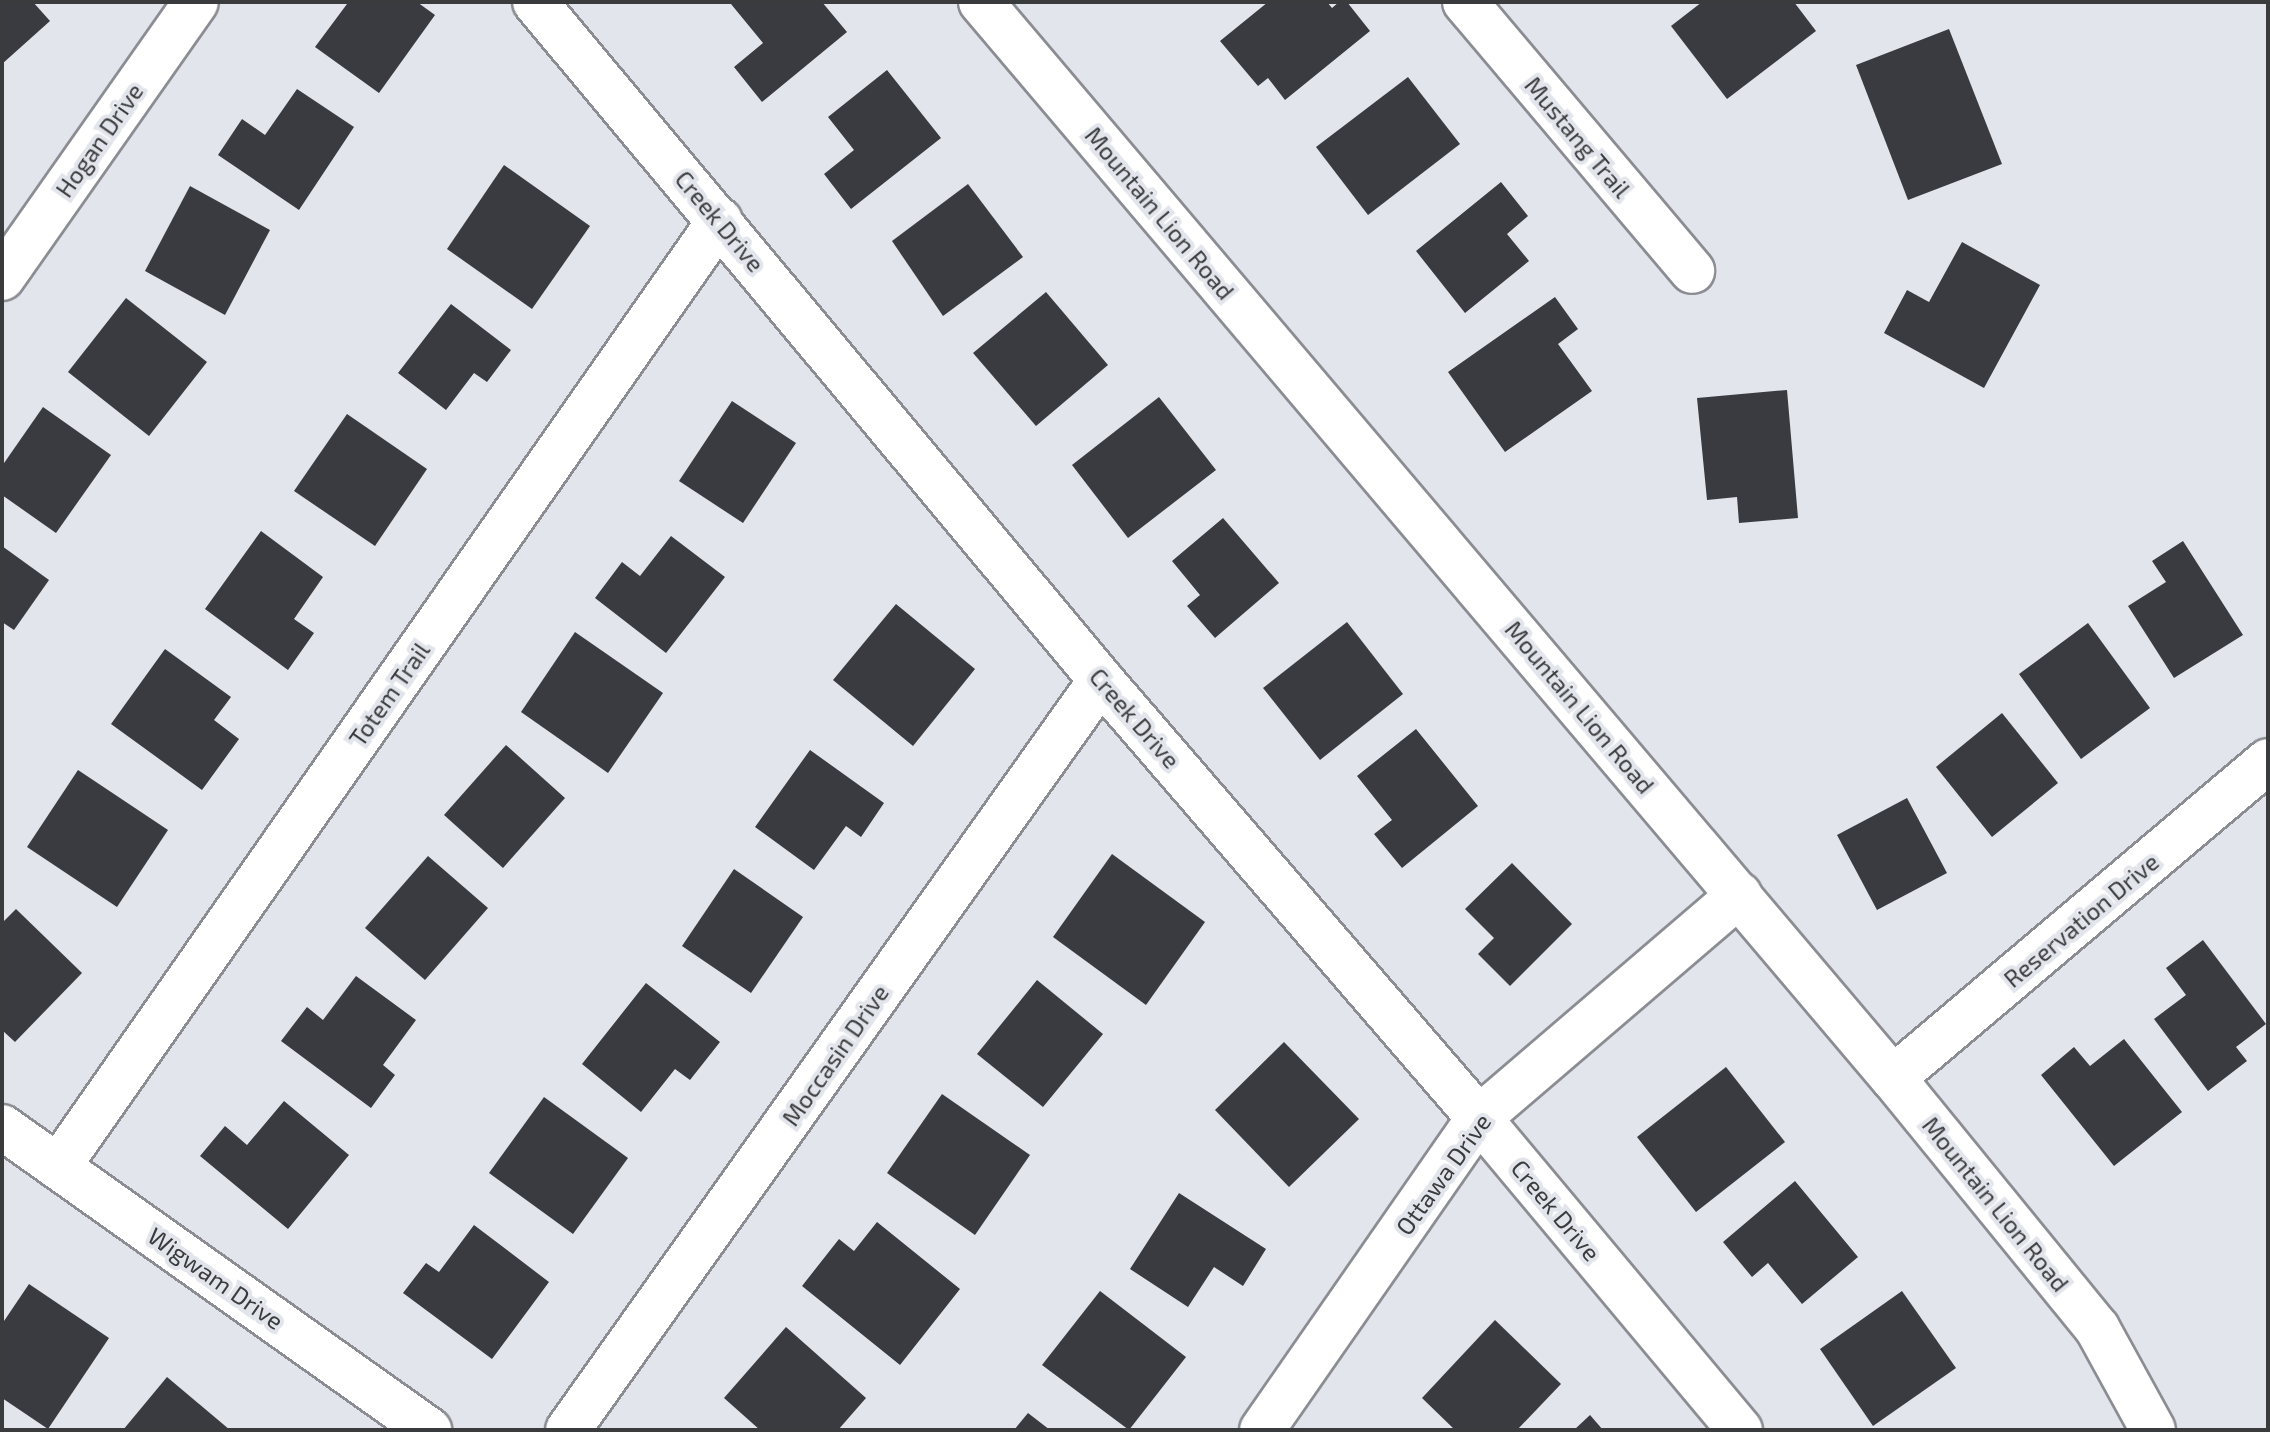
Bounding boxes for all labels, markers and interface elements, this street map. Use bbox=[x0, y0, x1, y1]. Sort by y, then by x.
street label: Mustang Trail bbox=[1519, 70, 1637, 204]
street label: Hogan Drive bbox=[49, 78, 149, 202]
street label: Mountain Lion Road bbox=[1079, 121, 1241, 305]
street label: Creek Drive bbox=[669, 165, 771, 277]
street label: Mountain Lion Road bbox=[1499, 615, 1661, 799]
street label: Totem Trail bbox=[343, 636, 435, 752]
street label: Creek Drive bbox=[1084, 662, 1186, 774]
street label: Reservation Drive bbox=[1998, 847, 2164, 993]
street label: Moccasin Drive bbox=[776, 979, 894, 1131]
street label: Ottawa Drive bbox=[1389, 1108, 1497, 1240]
street label: Mountain Lion Road bbox=[1917, 1111, 2075, 1297]
street label: Creek Drive bbox=[1505, 1154, 1607, 1266]
street label: Wigwam Drive bbox=[143, 1221, 289, 1335]

